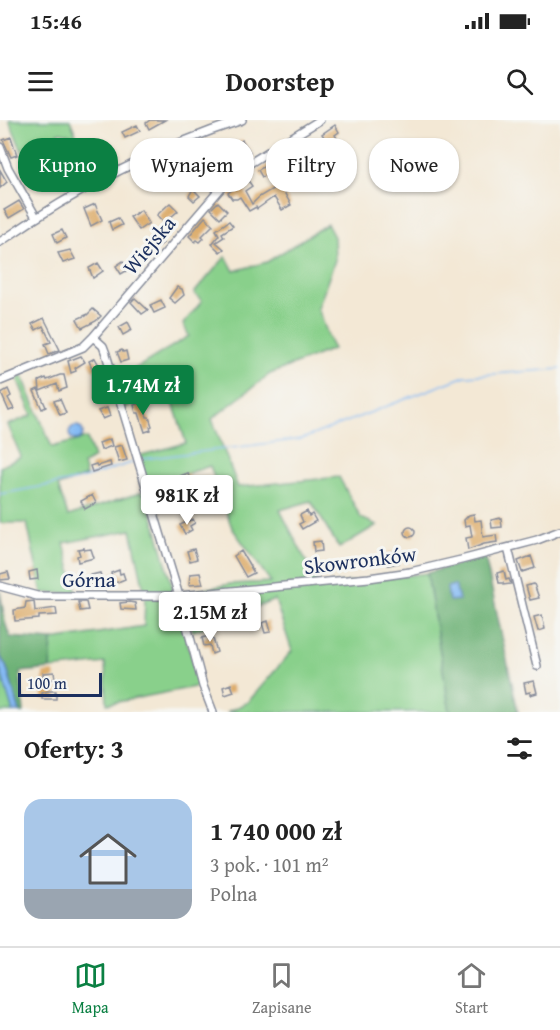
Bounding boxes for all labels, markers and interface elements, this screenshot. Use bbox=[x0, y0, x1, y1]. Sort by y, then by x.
text: 15:46 bbox=[30, 5, 82, 37]
text: Doorstep bbox=[225, 61, 335, 101]
icon: menu bbox=[24, 65, 57, 98]
icon: search bbox=[503, 65, 536, 98]
chip: Kupno bbox=[18, 138, 118, 192]
chip: Wynajem bbox=[130, 138, 254, 192]
chip: Filtry bbox=[266, 138, 357, 192]
chip: Nowe bbox=[369, 138, 459, 192]
street label: Wiejska bbox=[115, 209, 183, 281]
pin: 1.74M zł bbox=[81, 365, 205, 416]
text: 1.74M zł bbox=[106, 370, 180, 399]
pin: 981K zł bbox=[132, 475, 242, 526]
text: 981K zł bbox=[155, 480, 219, 509]
street label: Skowronków bbox=[302, 538, 418, 582]
street label: Górna bbox=[62, 564, 116, 595]
pin: 2.15M zł bbox=[148, 592, 272, 643]
text: 2.15M zł bbox=[173, 597, 247, 626]
scale bar bbox=[18, 670, 102, 698]
text: 100 m bbox=[27, 671, 67, 695]
text: Oferty: 3 bbox=[24, 729, 124, 768]
icon: filters bbox=[503, 732, 536, 765]
text: 1 740 000 zł bbox=[210, 811, 342, 850]
icon: home bbox=[72, 823, 144, 895]
text: 3 pok. · 101 m² bbox=[210, 850, 329, 879]
text: Polna bbox=[210, 879, 257, 908]
tab: Mapa bbox=[72, 959, 109, 1019]
tab: Zapisane bbox=[252, 959, 312, 1019]
tab: Start bbox=[455, 959, 488, 1019]

